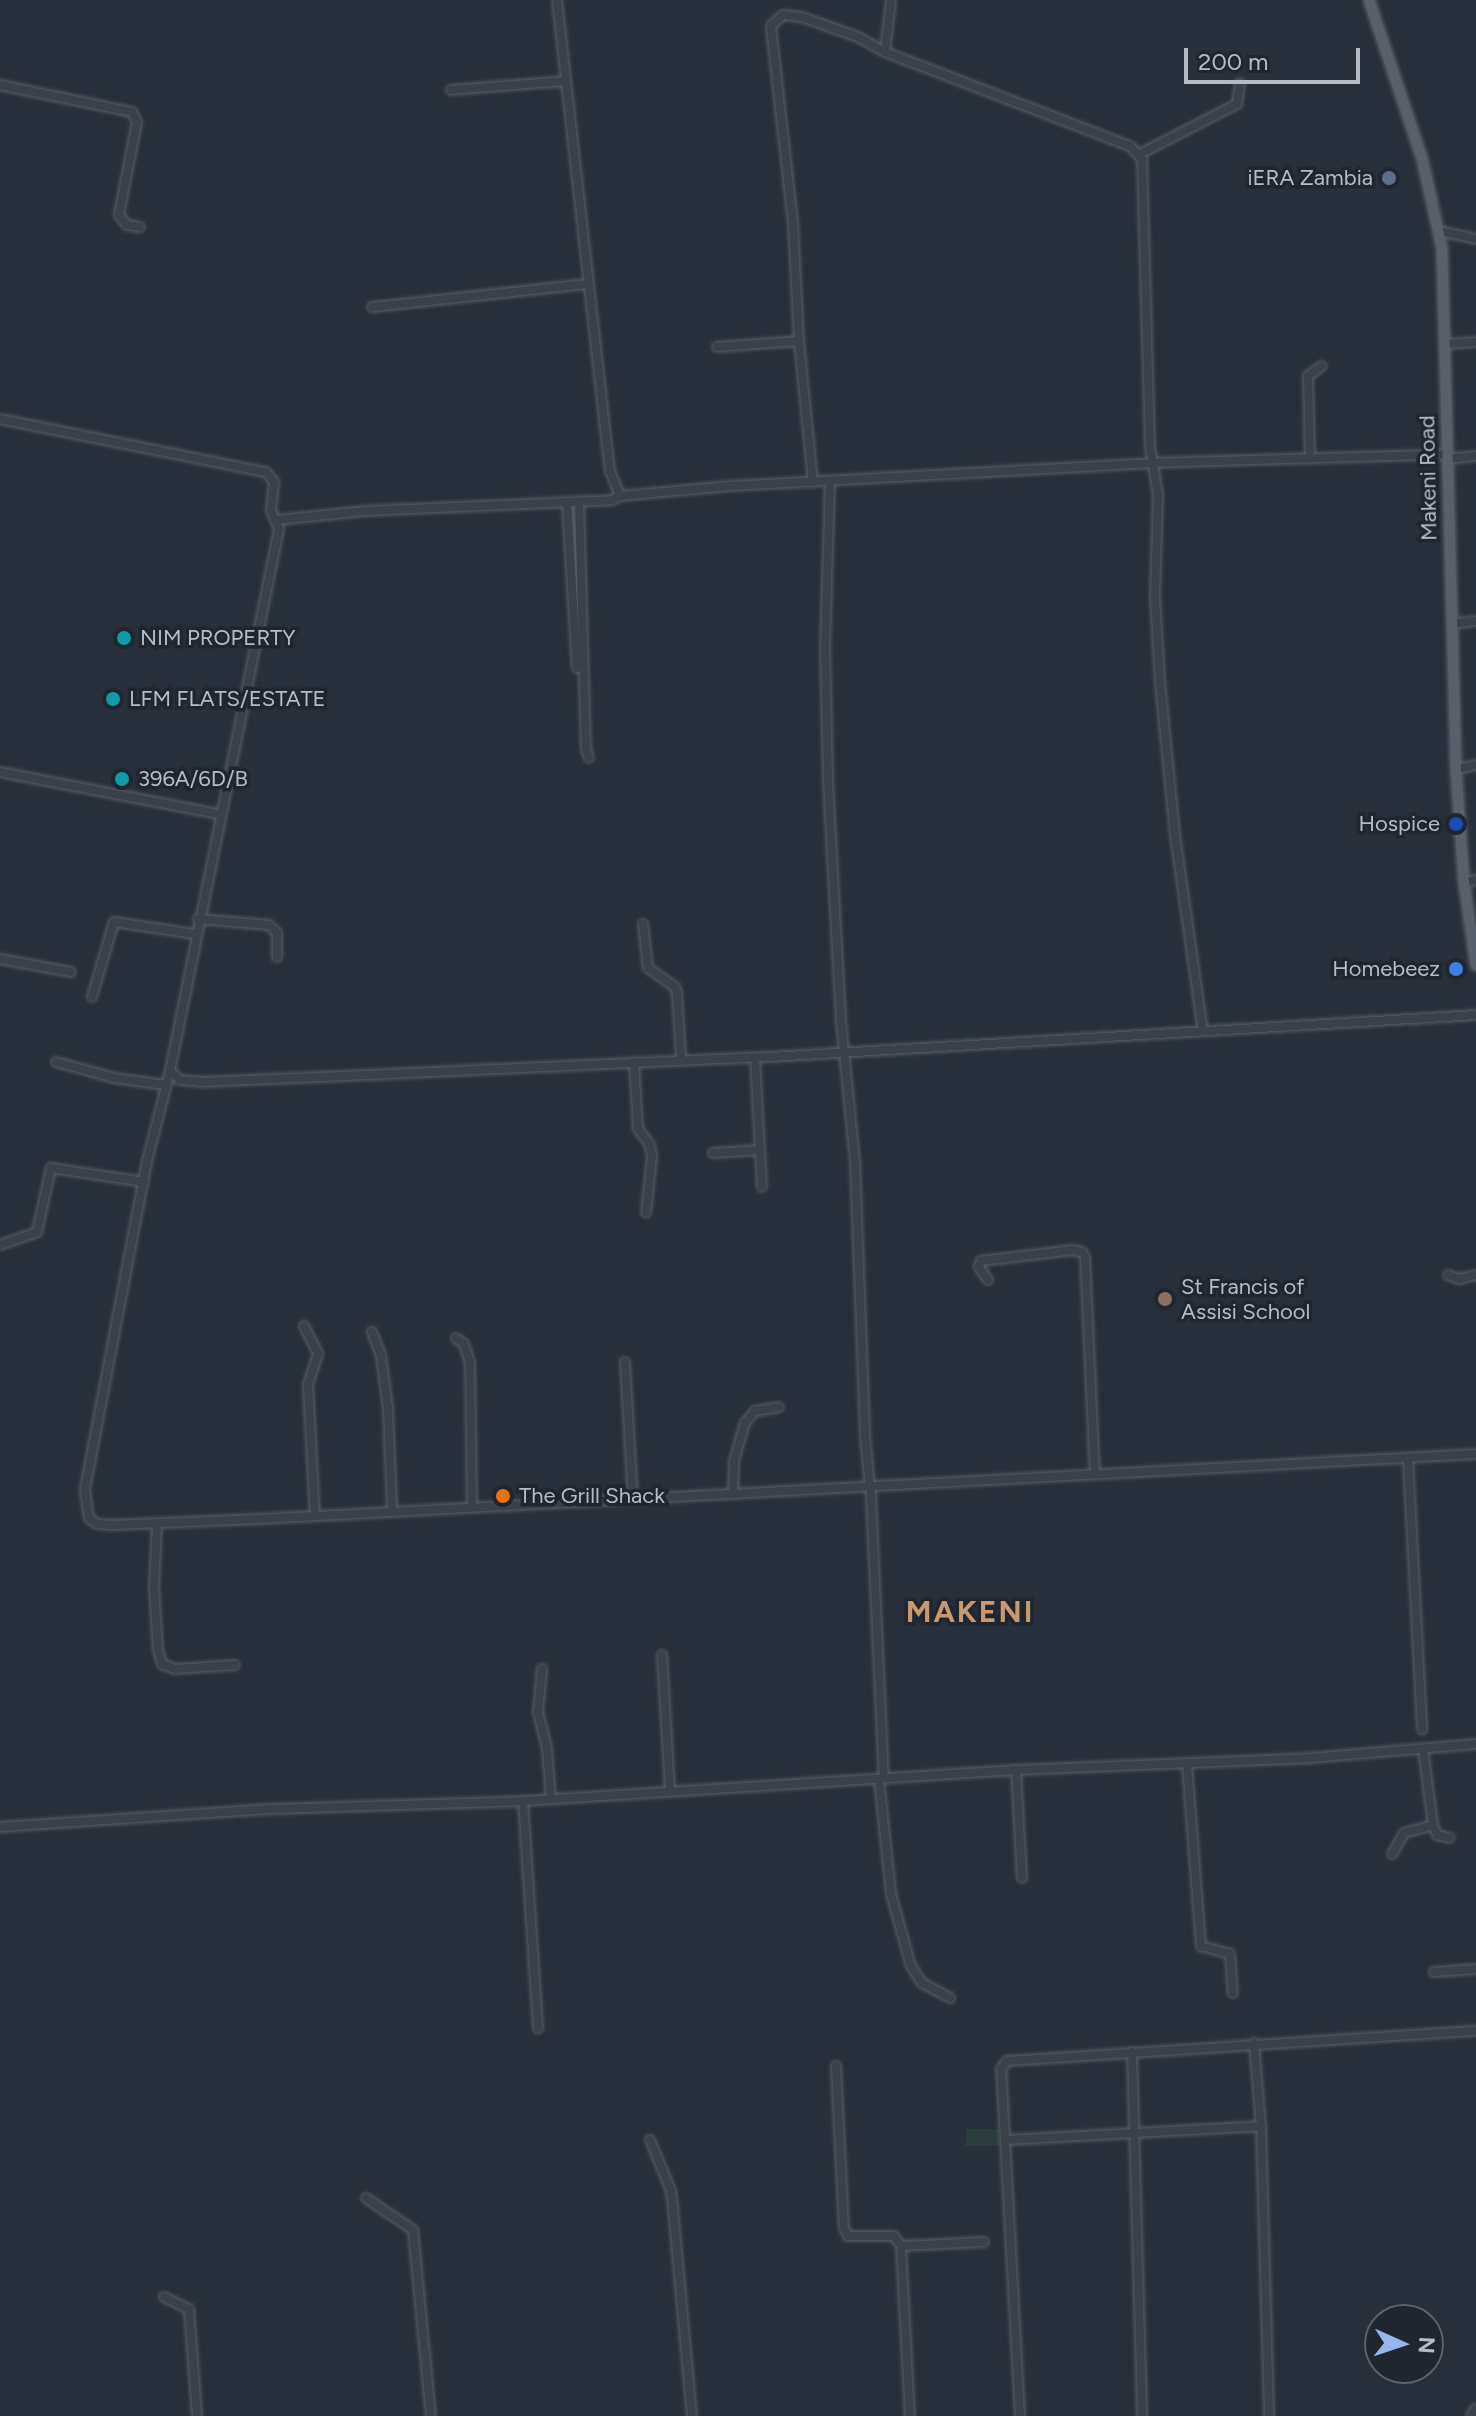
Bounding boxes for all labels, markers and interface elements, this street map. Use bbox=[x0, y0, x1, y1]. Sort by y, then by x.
scale bar bbox=[1188, 32, 1364, 82]
text: 200 m bbox=[1198, 47, 1269, 76]
place label: iERA Zambia bbox=[1247, 165, 1373, 191]
marker: iERA Zambia bbox=[1380, 169, 1398, 187]
street label: Makeni Road bbox=[1414, 415, 1442, 541]
place label: NIM PROPERTY bbox=[140, 625, 296, 651]
marker: NIM PROPERTY bbox=[115, 629, 133, 647]
place label: LFM FLATS/ESTATE bbox=[129, 686, 326, 712]
marker: LFM FLATS/ESTATE bbox=[104, 690, 122, 708]
place label: 396A/6D/B bbox=[138, 766, 248, 792]
marker: 396A/6D/B bbox=[113, 770, 131, 788]
place label: Hospice bbox=[1358, 811, 1440, 837]
marker: Hospice bbox=[1447, 815, 1465, 833]
place label: Homebeez bbox=[1332, 956, 1440, 982]
marker: Homebeez bbox=[1447, 960, 1465, 978]
place label: St Francis of Assisi School bbox=[1181, 1273, 1310, 1324]
marker: St Francis of Assisi School bbox=[1156, 1290, 1174, 1308]
place label: The Grill Shack bbox=[519, 1483, 665, 1509]
marker: The Grill Shack bbox=[494, 1487, 512, 1505]
district label: MAKENI bbox=[906, 1594, 1034, 1630]
north arrow bbox=[1364, 2304, 1444, 2384]
text: N bbox=[1413, 2336, 1440, 2354]

